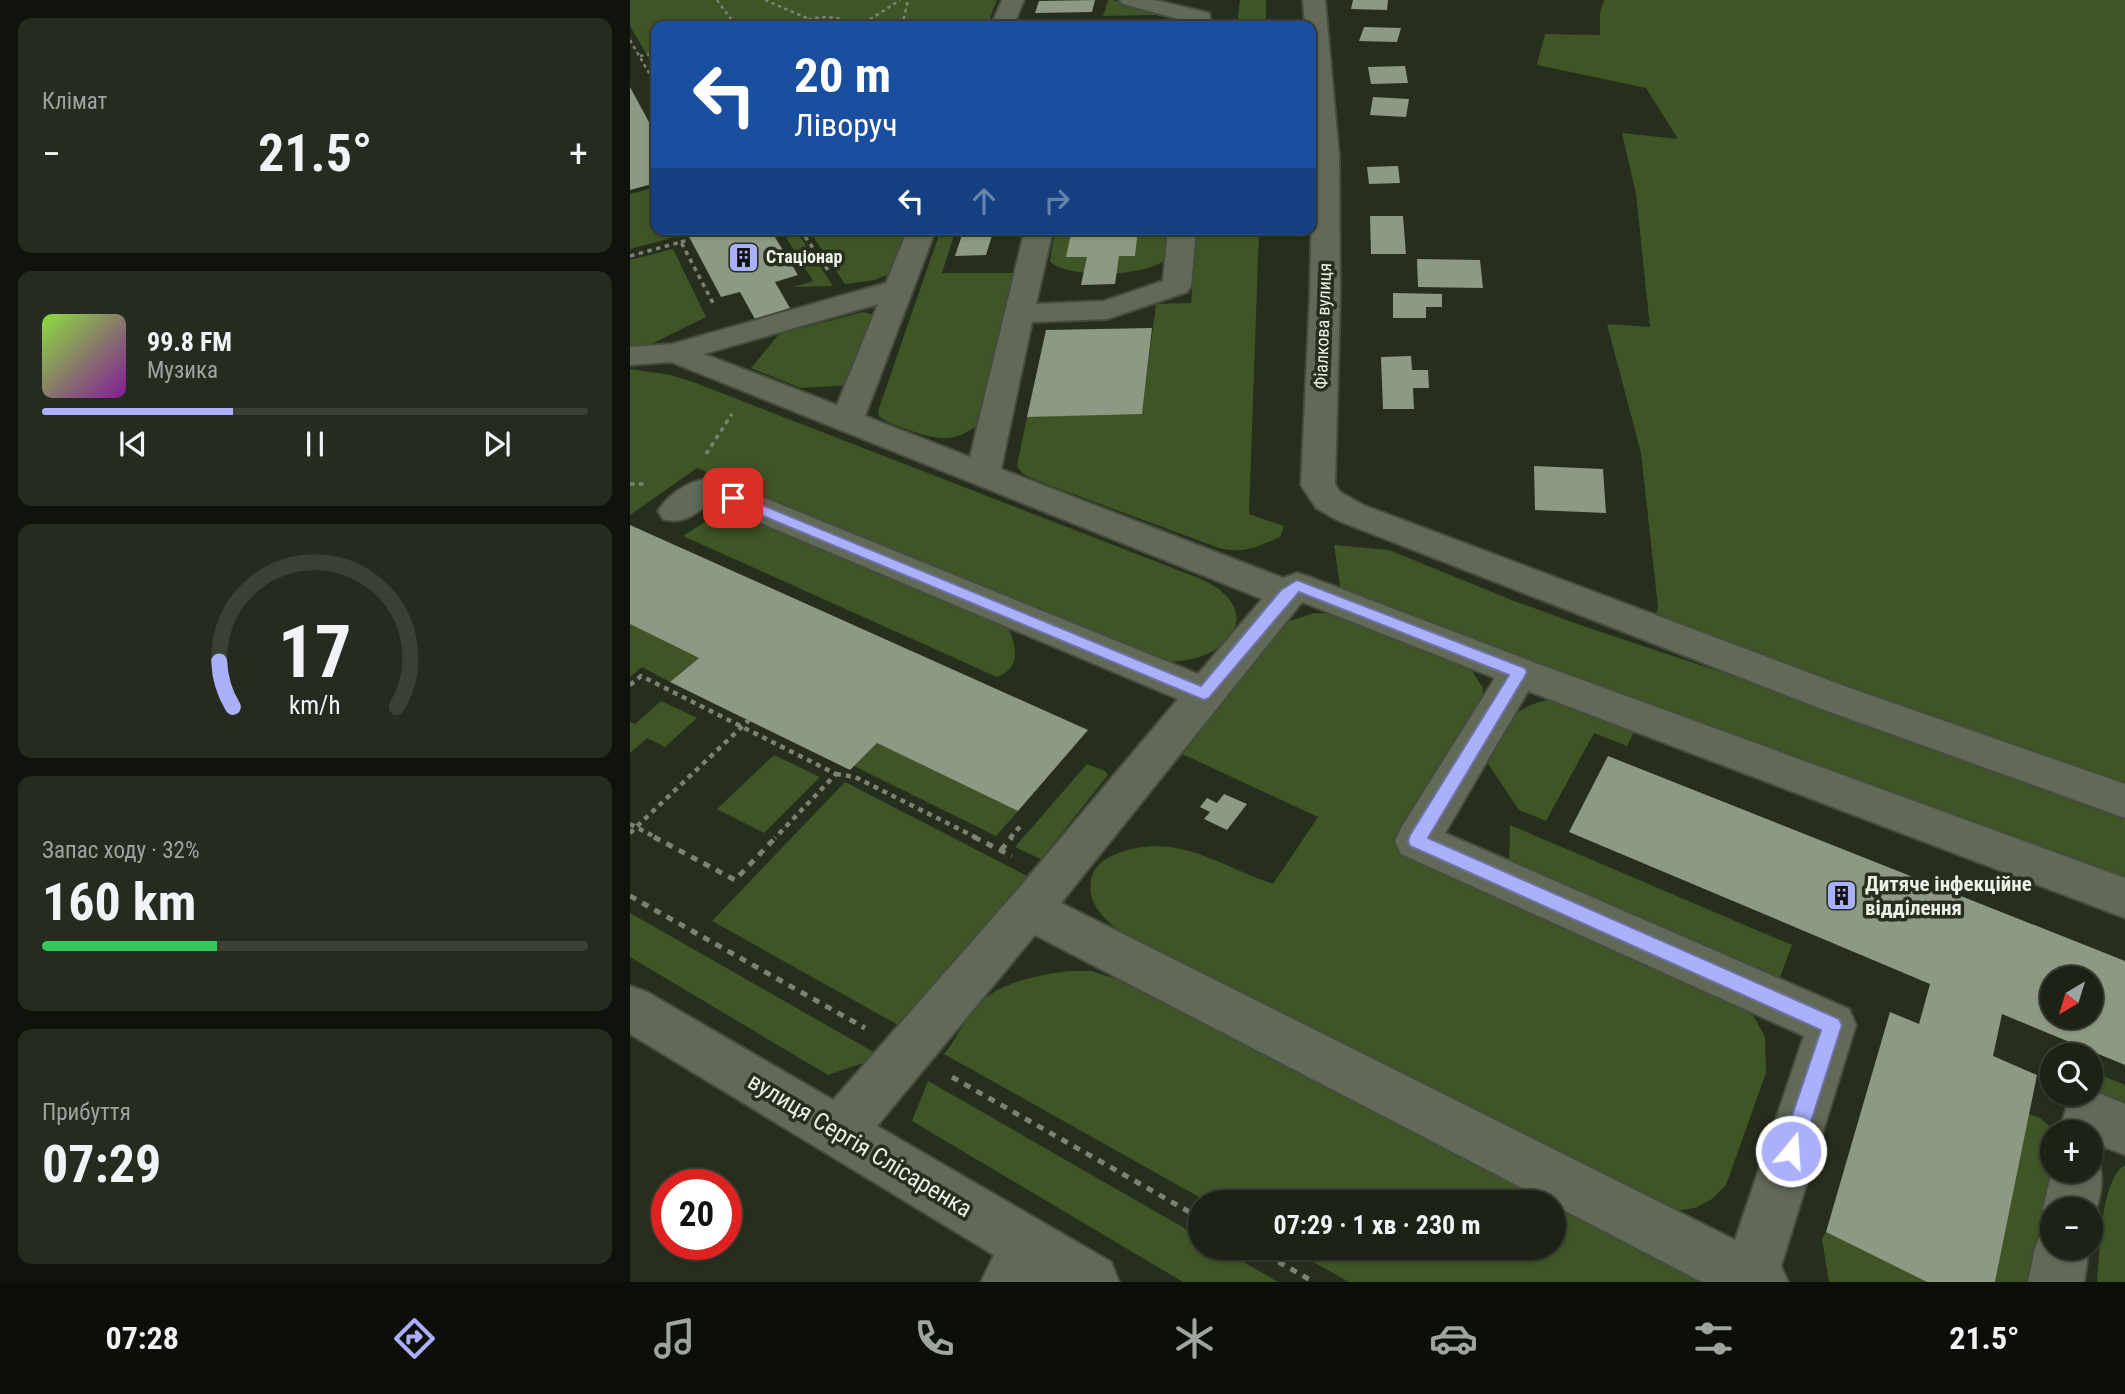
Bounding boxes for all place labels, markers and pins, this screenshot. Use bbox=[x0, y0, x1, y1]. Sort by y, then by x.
building icon: Стаціонар bbox=[726, 240, 760, 274]
place label: Стаціонар bbox=[766, 246, 842, 267]
pin bbox=[703, 468, 763, 528]
place label: Дитяче інфекційне відділення bbox=[1865, 872, 2032, 920]
building icon: Дитяче інфекційне відділення bbox=[1825, 879, 1859, 913]

